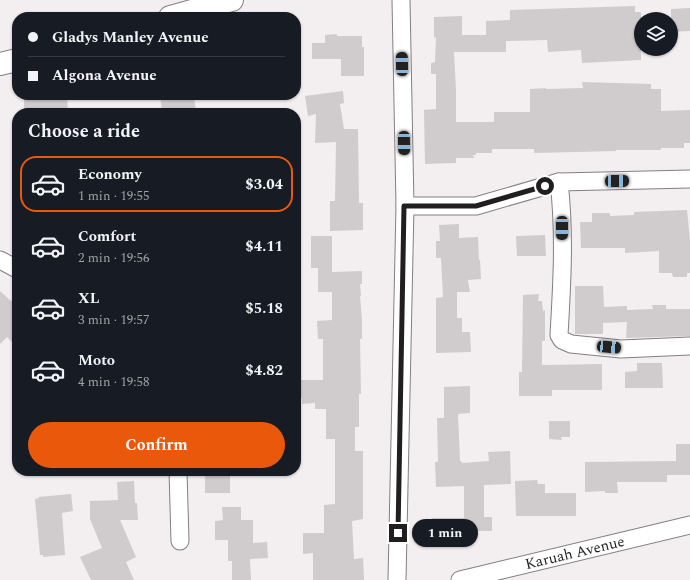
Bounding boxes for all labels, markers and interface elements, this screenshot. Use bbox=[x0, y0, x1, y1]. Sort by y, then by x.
map controls bbox=[634, 12, 678, 56]
button: layers bbox=[634, 12, 678, 56]
text: Gladys Manley Avenue bbox=[52, 26, 209, 49]
car bbox=[396, 52, 408, 76]
text: Algona Avenue bbox=[52, 64, 157, 87]
text: Choose a ride bbox=[28, 118, 140, 145]
car bbox=[398, 131, 410, 155]
text: Economy bbox=[78, 163, 142, 186]
icon: car bbox=[30, 166, 66, 202]
text: $3.04 bbox=[245, 173, 283, 196]
car bbox=[605, 175, 629, 187]
route start bbox=[536, 177, 554, 195]
text: 1 min · 19:55 bbox=[78, 186, 150, 206]
car bbox=[556, 216, 568, 240]
text: Comfort bbox=[78, 225, 136, 248]
icon: car bbox=[30, 228, 66, 264]
text: $4.11 bbox=[245, 235, 283, 258]
text: 2 min · 19:56 bbox=[78, 248, 150, 268]
text: XL bbox=[78, 287, 99, 310]
icon: car bbox=[30, 290, 66, 326]
text: $5.18 bbox=[245, 297, 283, 320]
text: 3 min · 19:57 bbox=[78, 310, 150, 330]
car bbox=[597, 340, 621, 354]
text: Moto bbox=[78, 349, 115, 372]
icon: car bbox=[30, 352, 66, 388]
text: $4.82 bbox=[245, 359, 283, 382]
text: 4 min · 19:58 bbox=[78, 372, 150, 392]
button: Confirm bbox=[28, 422, 285, 468]
callout: 1 min bbox=[412, 519, 478, 547]
text: 1 min bbox=[428, 523, 462, 543]
route end bbox=[389, 524, 407, 542]
street label: Karuah Avenue bbox=[523, 530, 627, 576]

